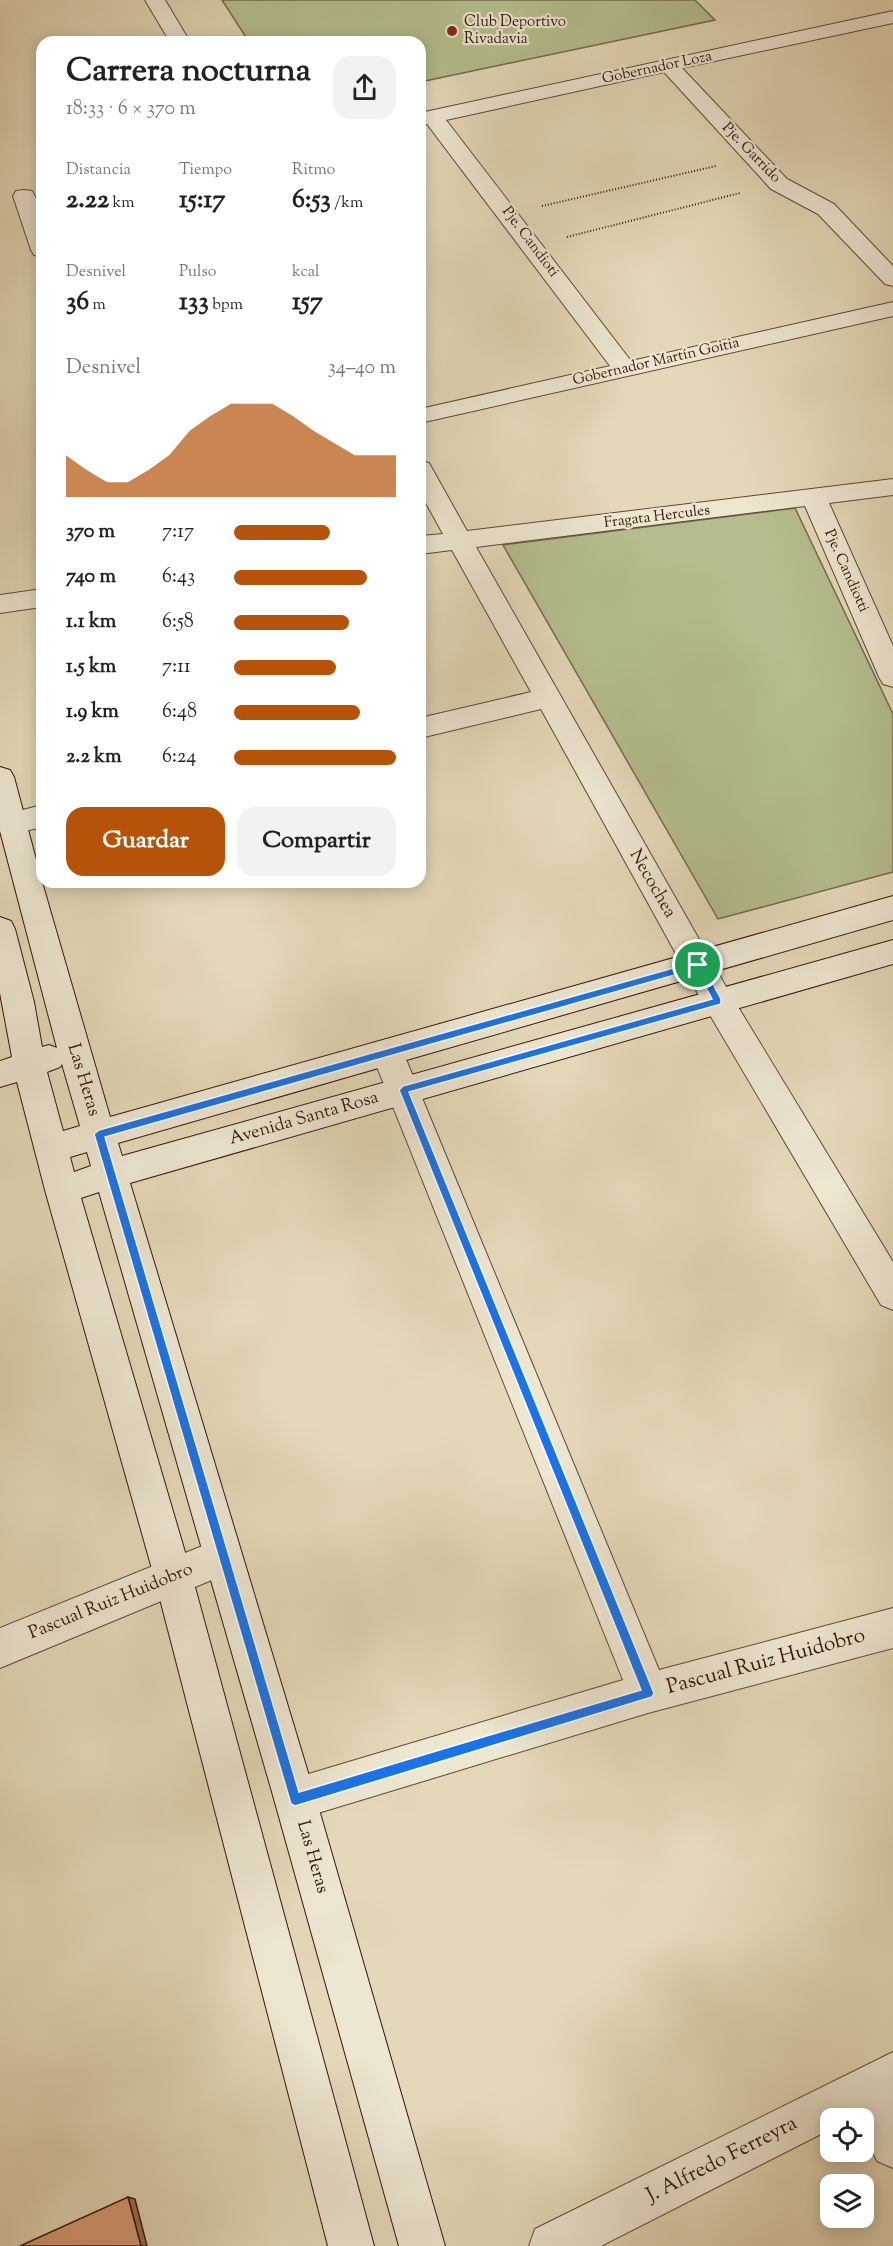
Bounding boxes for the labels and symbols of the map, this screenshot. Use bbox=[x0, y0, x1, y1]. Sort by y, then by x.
place label: Club Deportivo Rivadavia bbox=[464, 12, 566, 50]
marker: Club Deportivo Rivadavia bbox=[445, 24, 459, 38]
street label: Gobernador Loza bbox=[600, 46, 714, 90]
street label: Pje. Garrido bbox=[717, 118, 785, 188]
street label: Pje. Candioti bbox=[496, 202, 564, 282]
street label: Gobernador Martín Goitia bbox=[571, 333, 742, 391]
street label: Fragata Hercules bbox=[603, 500, 711, 534]
street label: Pje. Candiotti bbox=[818, 526, 874, 616]
street label: Necochea bbox=[622, 845, 682, 923]
pin bbox=[672, 939, 723, 990]
street label: Las Heras bbox=[60, 1040, 106, 1120]
street label: Avenida Santa Rosa bbox=[226, 1085, 382, 1153]
street label: Pascual Ruiz Huidobro bbox=[25, 1557, 197, 1647]
street label: Pascual Ruiz Huidobro bbox=[663, 1621, 869, 1703]
street label: Las Heras bbox=[289, 1817, 335, 1897]
street label: J. Alfredo Ferreyra bbox=[641, 2109, 803, 2211]

